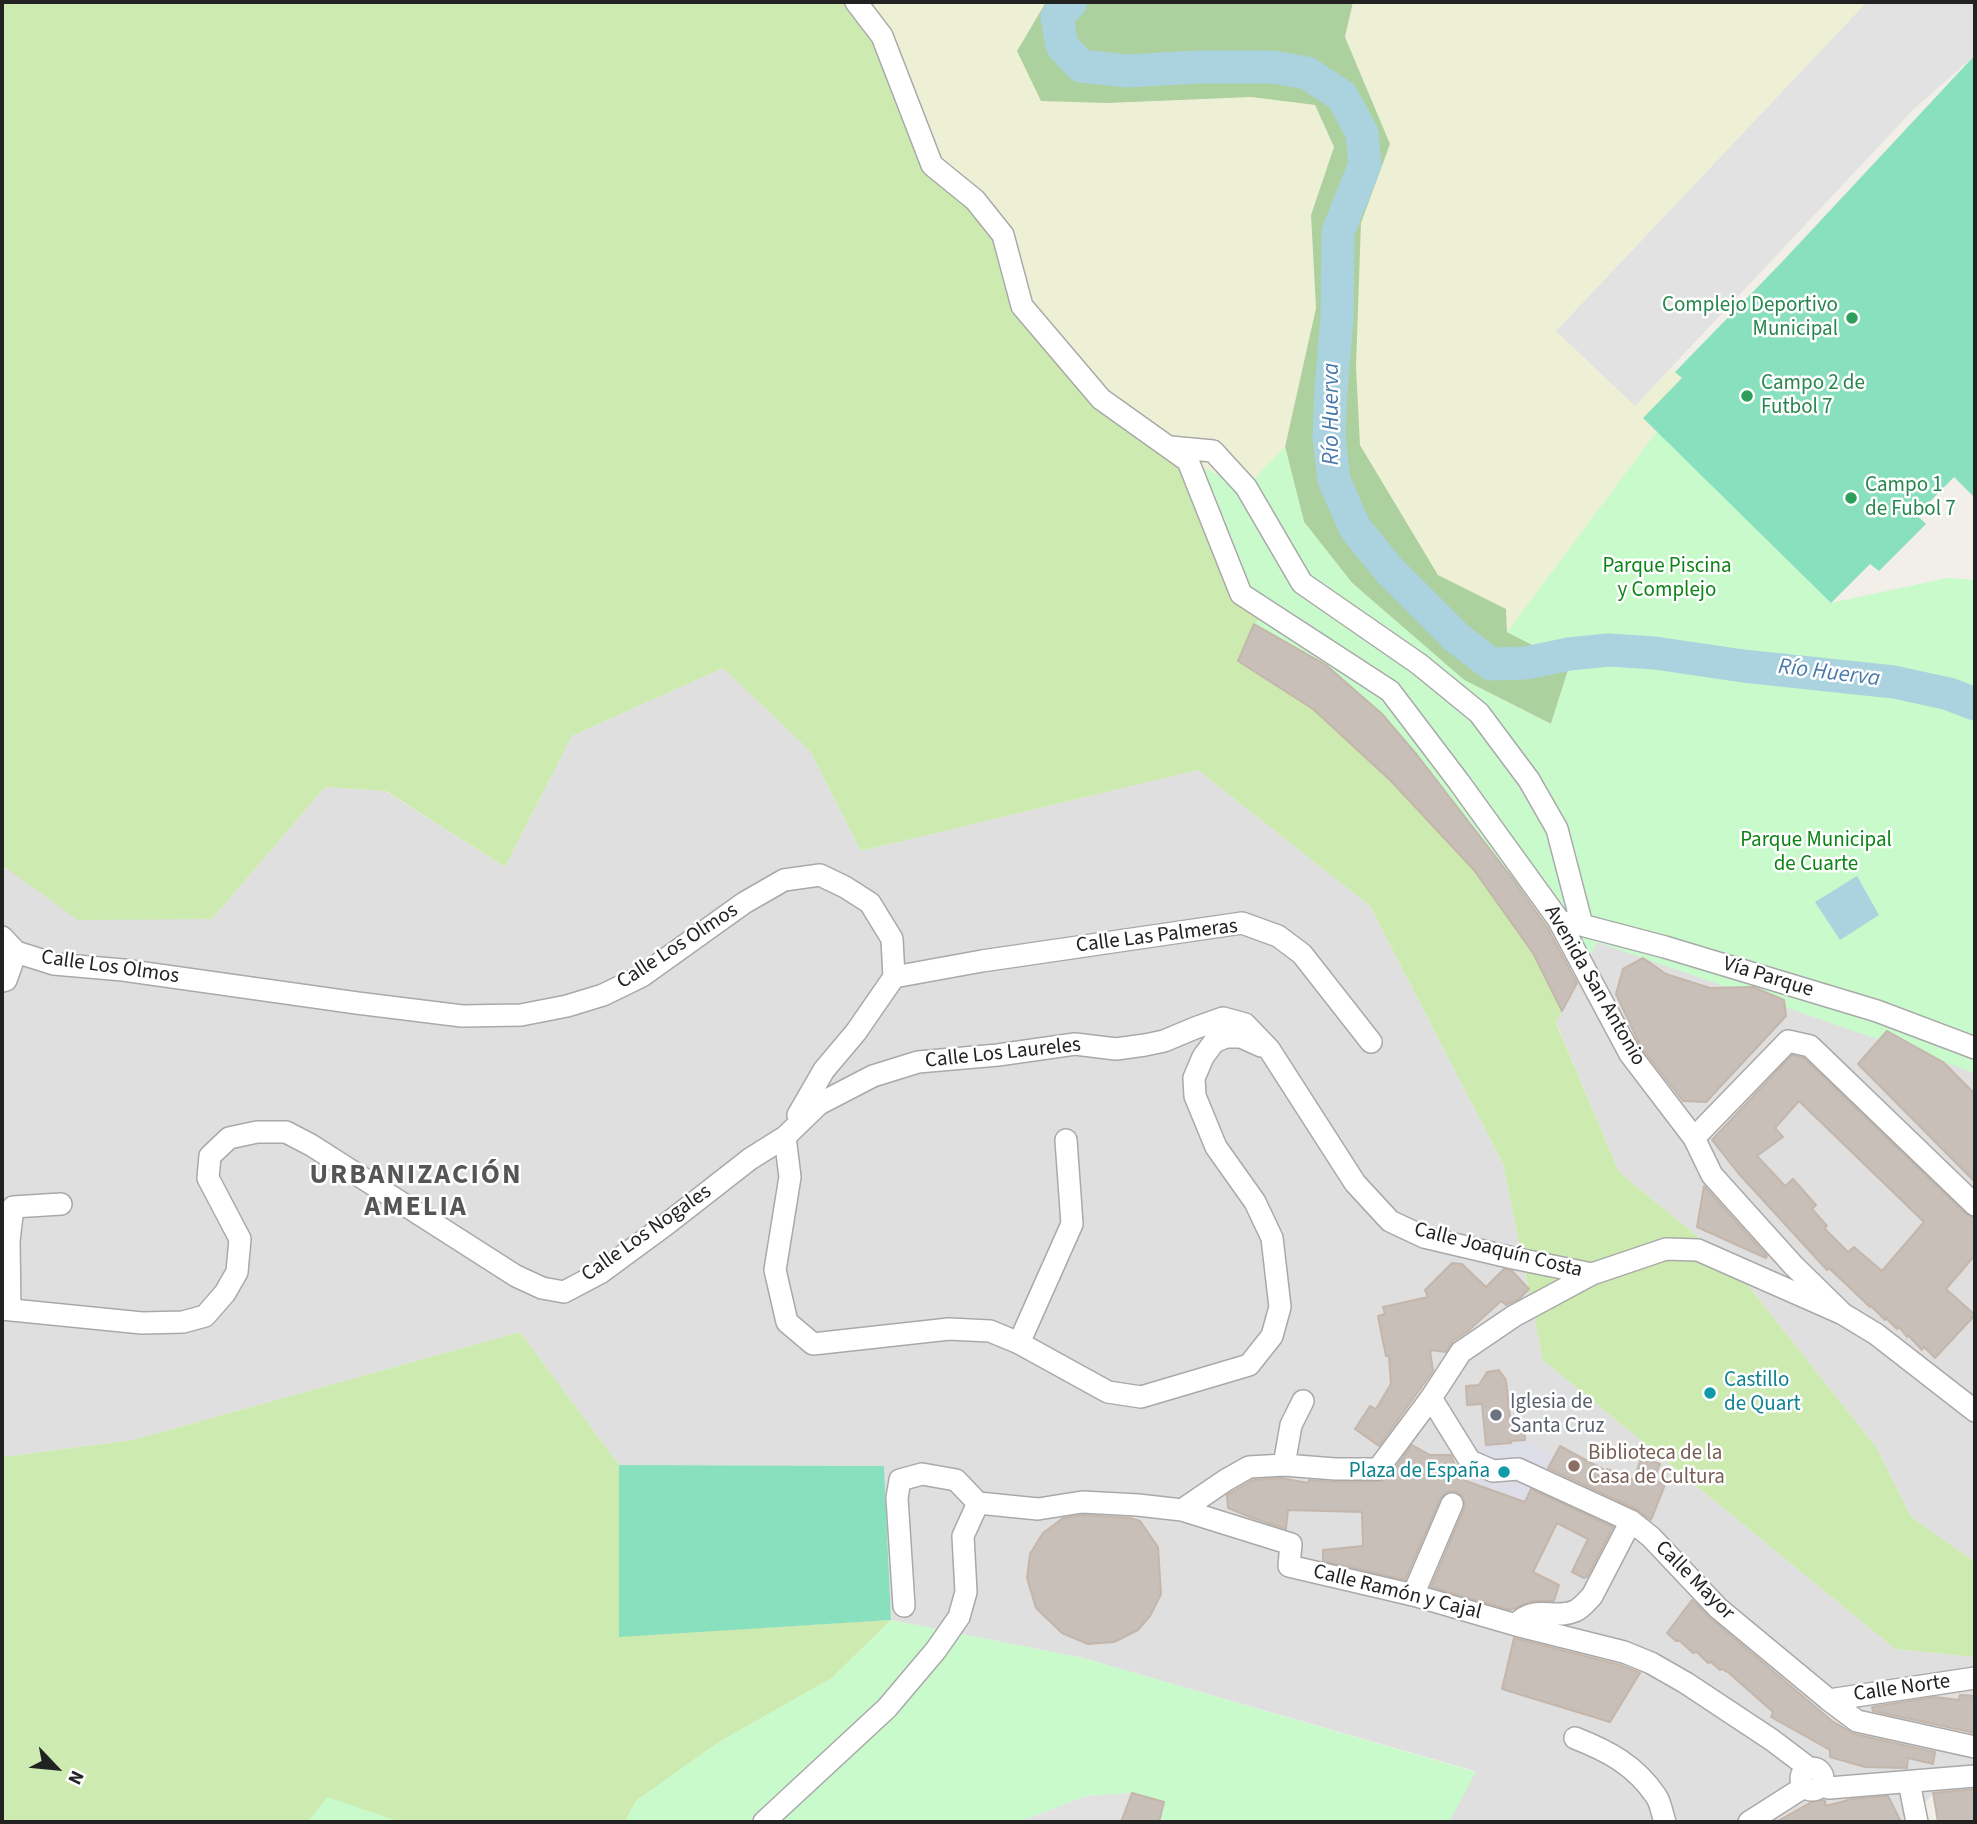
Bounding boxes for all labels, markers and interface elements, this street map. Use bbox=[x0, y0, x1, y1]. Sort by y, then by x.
place label: Complejo Deportivo Municipal bbox=[1662, 293, 1838, 343]
marker: Complejo Deportivo Municipal bbox=[1844, 310, 1860, 326]
water label: Río Huerva bbox=[1319, 363, 1347, 465]
place label: Campo 2 de Futbol 7 bbox=[1761, 371, 1865, 421]
marker: Campo 2 de Futbol 7 bbox=[1739, 388, 1755, 404]
place label: Campo 1 de Fubol 7 bbox=[1865, 473, 1956, 523]
marker: Campo 1 de Fubol 7 bbox=[1843, 490, 1859, 506]
park label: Parque Piscina y Complejo bbox=[1602, 554, 1732, 604]
water label: Río Huerva bbox=[1776, 654, 1882, 694]
park label: Parque Municipal de Cuarte bbox=[1740, 828, 1892, 878]
street label: Calle Los Olmos bbox=[613, 899, 743, 995]
street label: Avenida San Antonio bbox=[1538, 901, 1650, 1071]
street label: Calle Las Palmeras bbox=[1075, 915, 1239, 959]
street label: Calle Los Olmos bbox=[39, 946, 181, 990]
street label: Vía Parque bbox=[1720, 952, 1816, 1004]
street label: Calle Los Laureles bbox=[924, 1033, 1082, 1075]
district label: URBANIZACIÓN AMELIA bbox=[311, 1160, 521, 1226]
street label: Calle Los Nogales bbox=[577, 1180, 717, 1288]
street label: Calle Joaquín Costa bbox=[1411, 1218, 1585, 1284]
place label: Castillo de Quart bbox=[1724, 1368, 1801, 1418]
marker: Castillo de Quart bbox=[1702, 1385, 1718, 1401]
place label: Iglesia de Santa Cruz bbox=[1510, 1390, 1604, 1440]
marker: Iglesia de Santa Cruz bbox=[1488, 1407, 1504, 1423]
place label: Biblioteca de la Casa de Cultura bbox=[1588, 1441, 1725, 1491]
marker: Biblioteca de la Casa de Cultura bbox=[1566, 1458, 1582, 1474]
place label: Plaza de España bbox=[1349, 1459, 1490, 1485]
marker: Plaza de España bbox=[1496, 1464, 1512, 1480]
street label: Calle Mayor bbox=[1649, 1536, 1739, 1626]
street label: Calle Ramón y Cajal bbox=[1310, 1560, 1484, 1626]
street label: Calle Norte bbox=[1852, 1670, 1952, 1708]
north arrow bbox=[21, 1733, 91, 1803]
text: N bbox=[60, 1766, 90, 1789]

